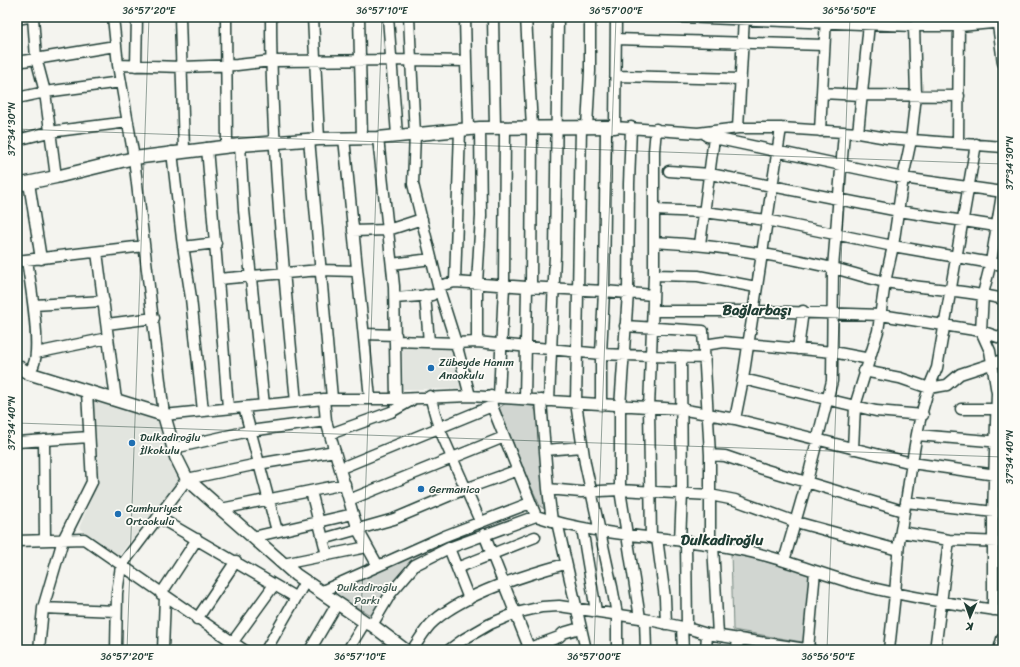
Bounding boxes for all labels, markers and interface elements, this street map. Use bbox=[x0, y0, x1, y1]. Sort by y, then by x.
text: 36°57'20"E bbox=[123, 2, 177, 20]
text: 36°57'10"E bbox=[356, 2, 409, 20]
text: 36°57'00"E bbox=[589, 2, 644, 20]
text: 36°56'50"E bbox=[822, 2, 877, 20]
text: 37°34'30"N bbox=[3, 102, 21, 156]
text: 37°34'30"N bbox=[1001, 136, 1019, 190]
district label: Bağlarbaşı bbox=[722, 297, 792, 323]
place label: Zübeyde Hanım Anaokulu bbox=[438, 353, 514, 385]
marker: Zübeyde Hanım Anaokulu bbox=[426, 363, 436, 373]
text: 37°34'40"N bbox=[3, 396, 21, 450]
place label: Dulkadiroğlu İlkokulu bbox=[139, 428, 201, 460]
text: 37°34'40"N bbox=[1001, 430, 1019, 484]
marker: Dulkadiroğlu İlkokulu bbox=[127, 438, 137, 448]
place label: Germanica bbox=[429, 480, 480, 499]
marker: Germanica bbox=[416, 484, 426, 494]
place label: Cumhuriyet Ortaokulu bbox=[126, 499, 183, 531]
marker: Cumhuriyet Ortaokulu bbox=[113, 509, 123, 519]
district label: Dulkadiroğlu bbox=[681, 527, 764, 553]
park label: Dulkadiroğlu Parkı bbox=[337, 578, 397, 610]
north arrow bbox=[950, 597, 990, 637]
text: K bbox=[965, 617, 974, 636]
text: 36°57'20"E bbox=[101, 648, 155, 666]
text: 36°57'10"E bbox=[334, 648, 387, 666]
text: 36°57'00"E bbox=[567, 648, 622, 666]
text: 36°56'50"E bbox=[801, 648, 856, 666]

